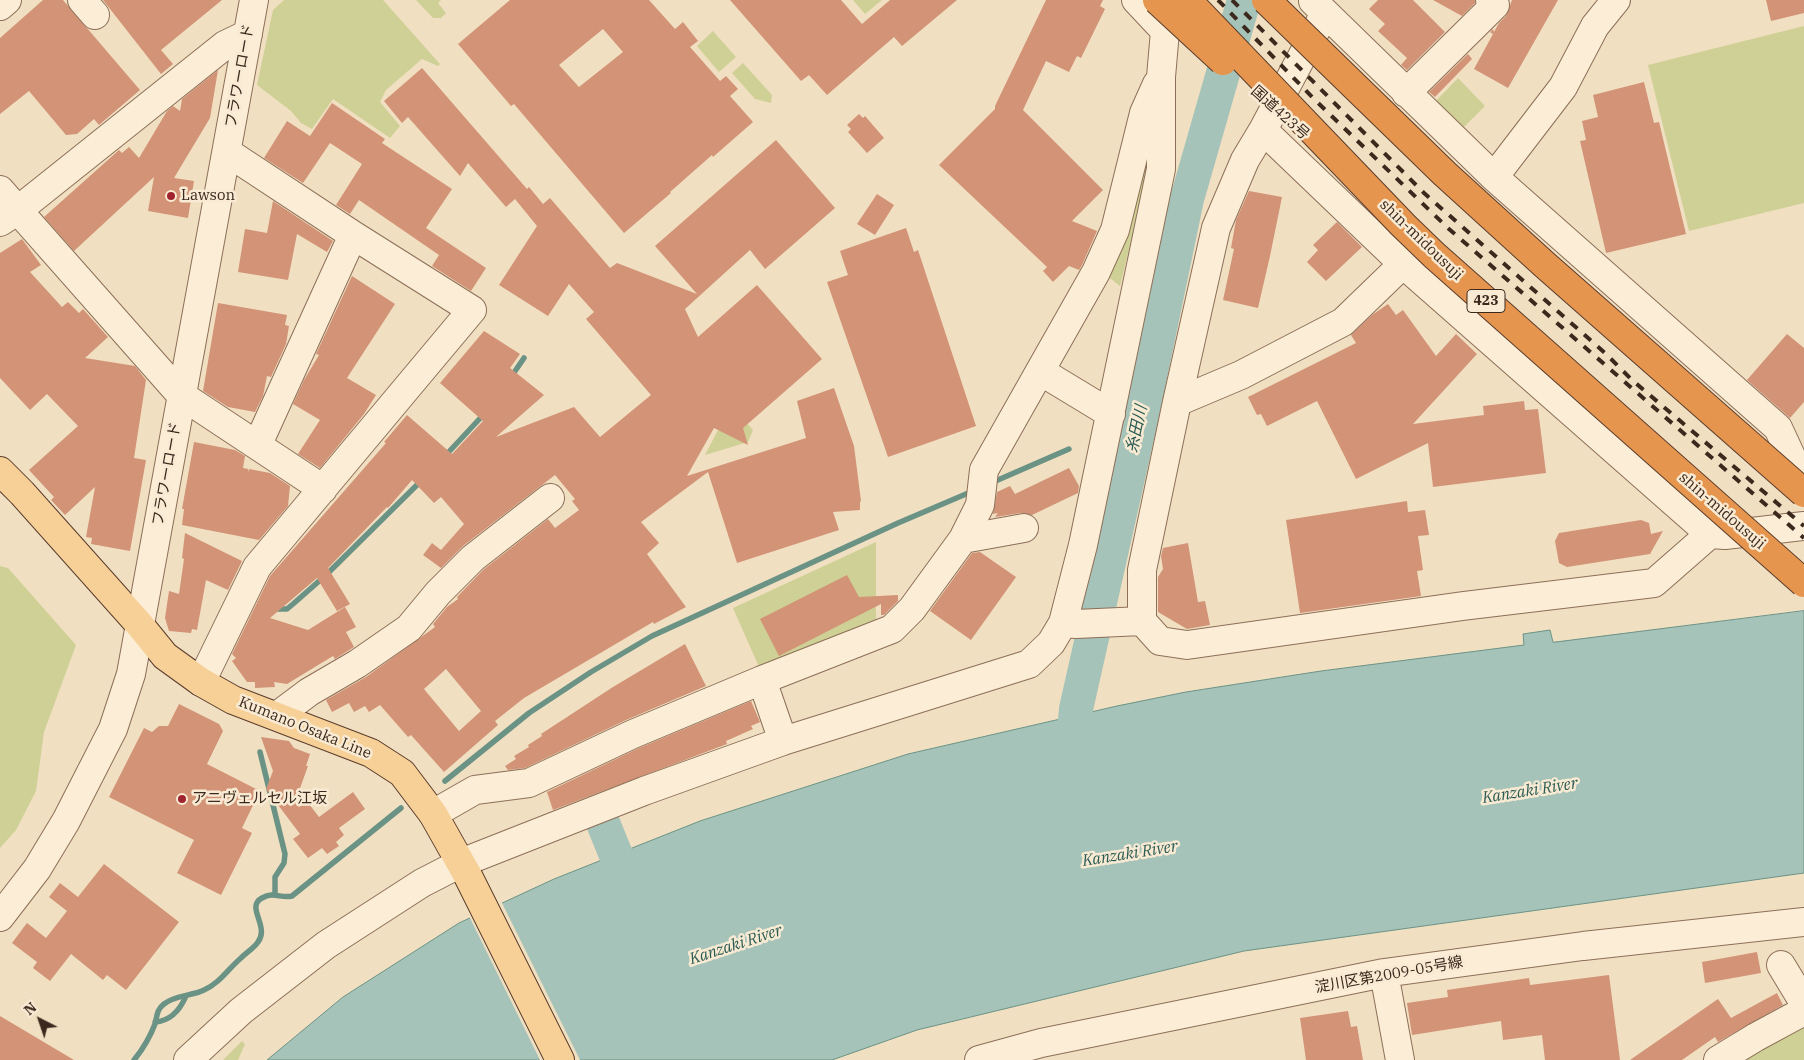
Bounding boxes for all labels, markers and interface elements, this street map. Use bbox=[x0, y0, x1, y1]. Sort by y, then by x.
street label: フラワーロード bbox=[222, 23, 258, 129]
street label: 国道423号 bbox=[1247, 82, 1313, 144]
place label: Lawson bbox=[181, 187, 235, 205]
marker: Lawson bbox=[165, 190, 177, 202]
street label: shin-midousuji bbox=[1376, 196, 1466, 284]
road number: 423 bbox=[1467, 290, 1505, 312]
water label: 糸田川 bbox=[1123, 404, 1151, 454]
street label: フラワーロード bbox=[149, 421, 185, 527]
street label: shin-midousuji bbox=[1675, 469, 1769, 553]
street label: Kumano Osaka Line bbox=[236, 693, 374, 763]
water label: Kanzaki River bbox=[1481, 774, 1579, 808]
place label: アニヴェルセル江坂 bbox=[192, 790, 327, 808]
marker: アニヴェルセル江坂 bbox=[176, 793, 188, 805]
water label: Kanzaki River bbox=[1081, 837, 1179, 871]
water label: Kanzaki River bbox=[687, 921, 785, 969]
street label: 淀川区第2009-05号線 bbox=[1314, 953, 1464, 997]
north arrow bbox=[15, 995, 65, 1045]
text: N bbox=[20, 998, 40, 1019]

